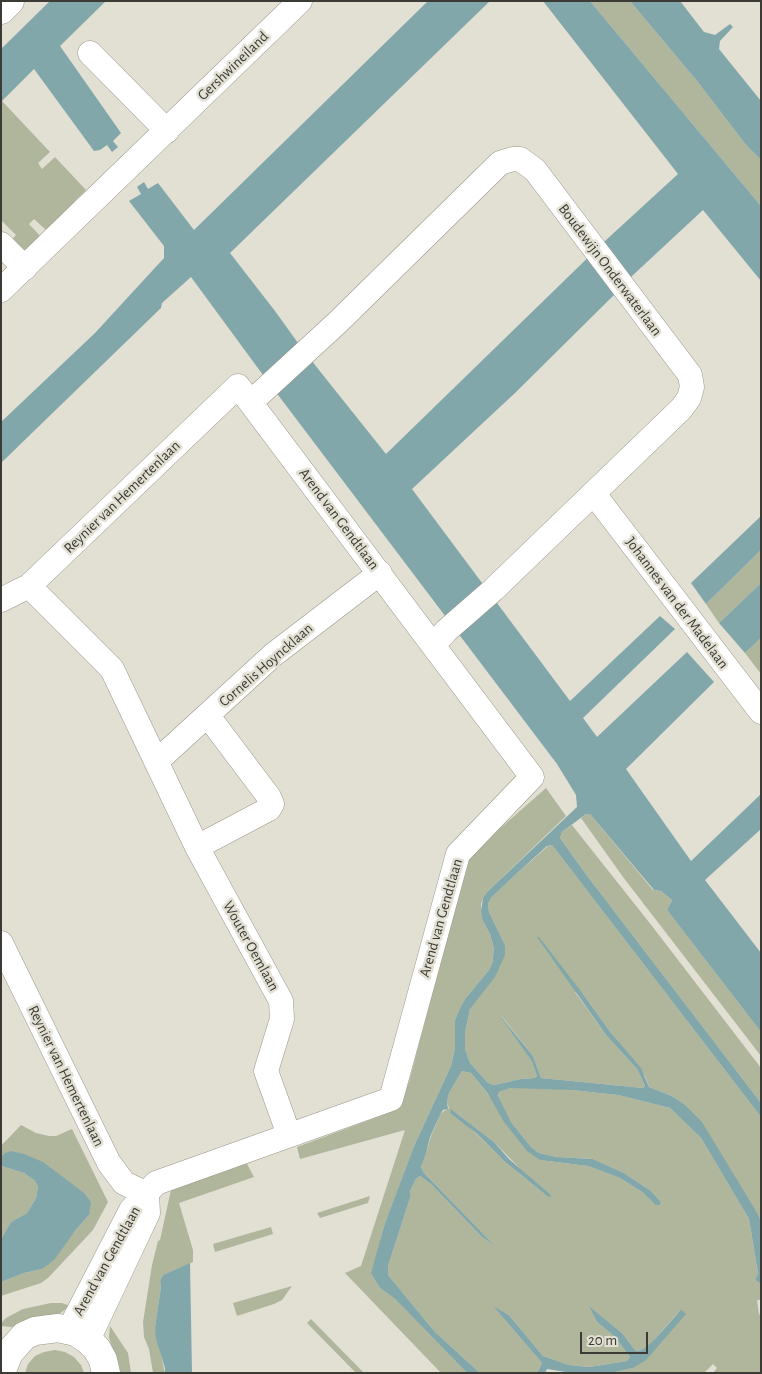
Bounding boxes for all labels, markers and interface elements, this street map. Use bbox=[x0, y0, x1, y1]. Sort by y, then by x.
street label: Gershwineiland bbox=[194, 28, 272, 104]
street label: Boudewijn Onderwaterlaan bbox=[554, 200, 666, 340]
street label: Reynier van Hemertenlaan bbox=[60, 437, 184, 557]
street label: Arend van Gendtlaan bbox=[295, 465, 383, 573]
street label: Johannes van der Madelaan bbox=[622, 534, 732, 672]
street label: Cornelis Hoyncklaan bbox=[215, 619, 317, 711]
street label: Arend van Gendtlaan bbox=[415, 857, 467, 979]
street label: Wouter Oemlaan bbox=[219, 898, 283, 994]
street label: Reynier van Hemertenlaan bbox=[24, 1002, 108, 1150]
street label: Arend van Gendtlaan bbox=[69, 1203, 145, 1319]
scale bar bbox=[582, 1322, 650, 1354]
text: 20 m bbox=[588, 1333, 617, 1348]

